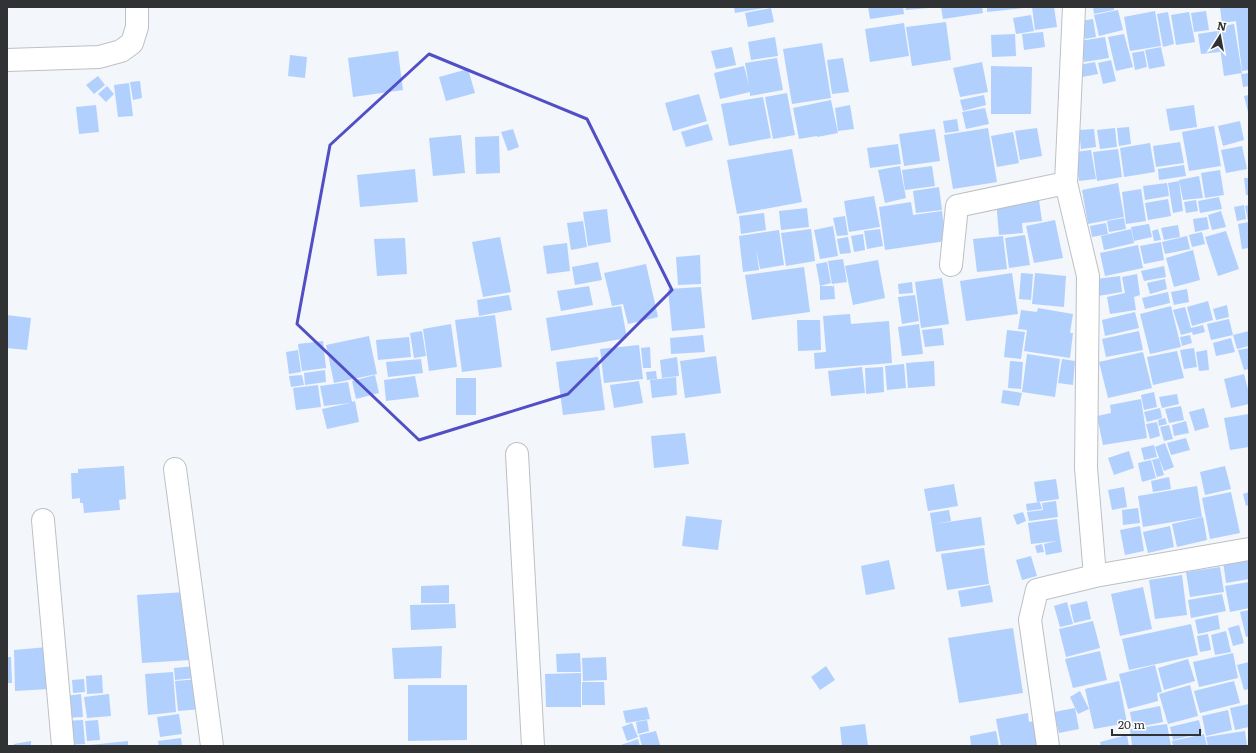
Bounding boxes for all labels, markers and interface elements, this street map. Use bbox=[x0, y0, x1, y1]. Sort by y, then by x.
north arrow bbox=[1200, 16, 1240, 56]
text: N bbox=[1216, 16, 1228, 34]
scale bar bbox=[1112, 711, 1200, 737]
text: 20 m bbox=[1118, 715, 1145, 733]

